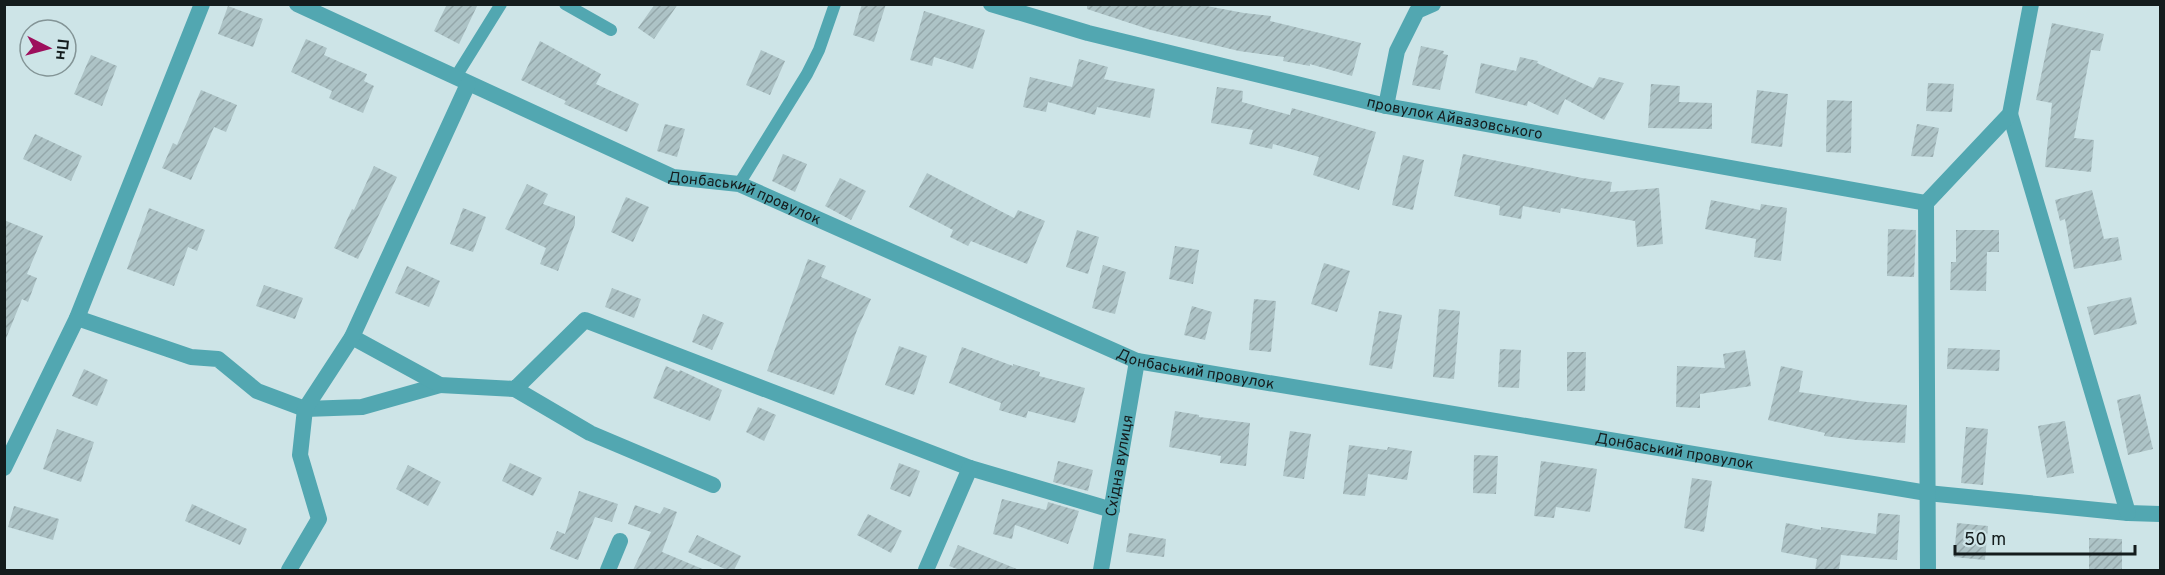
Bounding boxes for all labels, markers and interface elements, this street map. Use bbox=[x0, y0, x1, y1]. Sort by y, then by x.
north arrow bbox=[18, 18, 78, 78]
text: Пн bbox=[50, 38, 72, 61]
street label: провулок Айвазовського bbox=[1365, 94, 1544, 145]
street label: Донбаський провулок bbox=[667, 169, 824, 230]
street label: Донбаський провулок bbox=[1113, 345, 1276, 395]
street label: Східна вулиця bbox=[1102, 413, 1139, 518]
street label: Донбаський провулок bbox=[1594, 430, 1755, 475]
scale bar bbox=[1955, 518, 2135, 556]
text: 50 m bbox=[1964, 529, 2006, 552]

